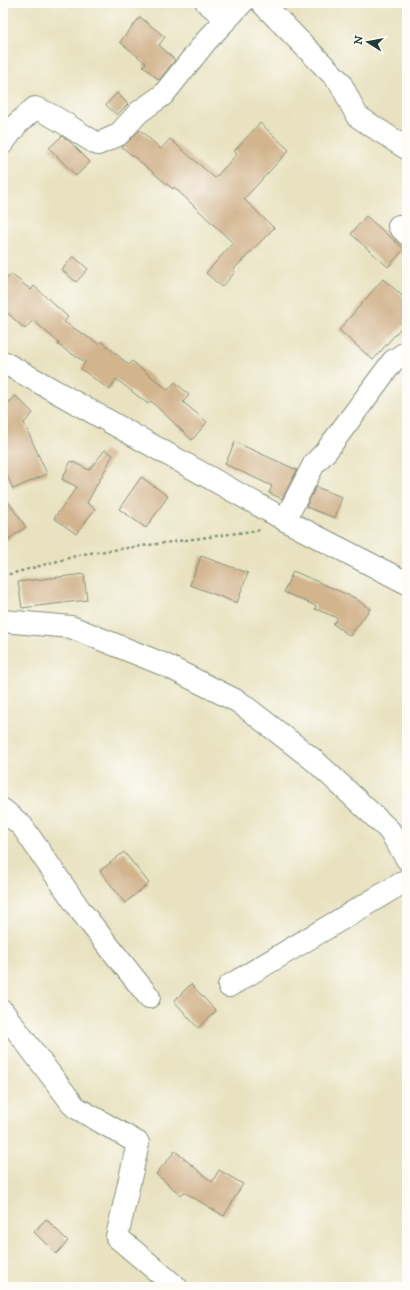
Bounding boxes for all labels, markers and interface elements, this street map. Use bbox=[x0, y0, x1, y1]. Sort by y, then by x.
north arrow bbox=[348, 22, 388, 62]
text: N bbox=[351, 35, 367, 46]

